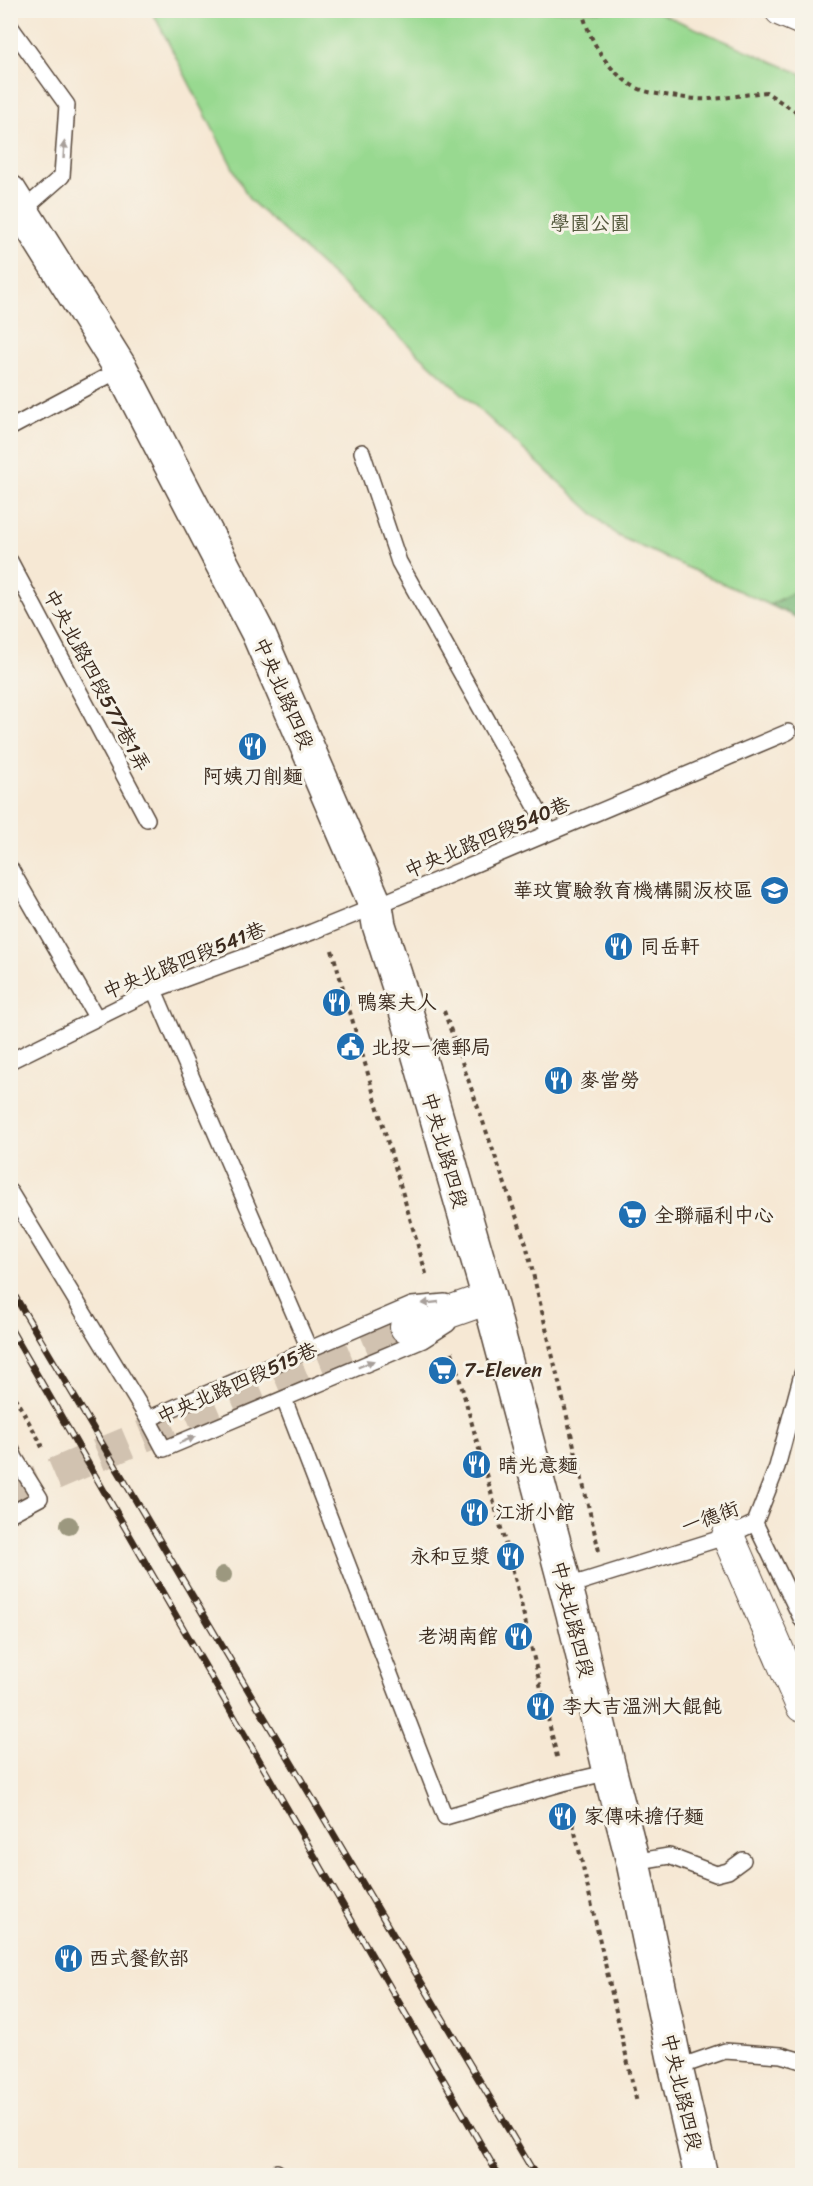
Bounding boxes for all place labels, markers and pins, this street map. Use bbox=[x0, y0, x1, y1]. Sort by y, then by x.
restaurant icon: 阿姨刀削麵 bbox=[237, 730, 269, 762]
place label: 阿姨刀削麵 bbox=[203, 759, 303, 794]
place label: 華玟實驗教育機構關汳校區 bbox=[513, 873, 753, 908]
school or university icon: 華玟實驗教育機構關汳校區 bbox=[758, 874, 790, 906]
place label: 同岳軒 bbox=[640, 929, 700, 964]
restaurant icon: 同岳軒 bbox=[603, 930, 635, 962]
place label: 鴨寨夫人 bbox=[357, 985, 437, 1020]
restaurant icon: 鴨寨夫人 bbox=[320, 986, 352, 1018]
place label: 北投一德郵局 bbox=[371, 1030, 491, 1065]
public building icon: 北投一德郵局 bbox=[334, 1031, 366, 1063]
place label: 麥當勞 bbox=[580, 1063, 640, 1098]
restaurant icon: 麥當勞 bbox=[543, 1064, 575, 1096]
place label: 全聯福利中心 bbox=[654, 1198, 774, 1233]
supermarket icon: 全聯福利中心 bbox=[617, 1199, 649, 1231]
place label: 7-Eleven bbox=[464, 1353, 542, 1388]
supermarket icon: 7-Eleven bbox=[427, 1354, 459, 1386]
place label: 晴光意麵 bbox=[498, 1448, 578, 1483]
restaurant icon: 晴光意麵 bbox=[461, 1449, 493, 1481]
place label: 江浙小館 bbox=[495, 1495, 575, 1530]
restaurant icon: 江浙小館 bbox=[458, 1496, 490, 1528]
place label: 永和豆漿 bbox=[410, 1539, 490, 1574]
restaurant icon: 永和豆漿 bbox=[495, 1540, 527, 1572]
place label: 老湖南館 bbox=[418, 1619, 498, 1654]
restaurant icon: 老湖南館 bbox=[503, 1620, 535, 1652]
place label: 李大吉溫洲大餛飩 bbox=[562, 1689, 722, 1724]
restaurant icon: 李大吉溫洲大餛飩 bbox=[525, 1690, 557, 1722]
place label: 家傳味擔仔麵 bbox=[584, 1799, 704, 1834]
restaurant icon: 家傳味擔仔麵 bbox=[547, 1800, 579, 1832]
place label: 西式餐飲部 bbox=[89, 1941, 189, 1976]
restaurant icon: 西式餐飲部 bbox=[52, 1942, 84, 1974]

